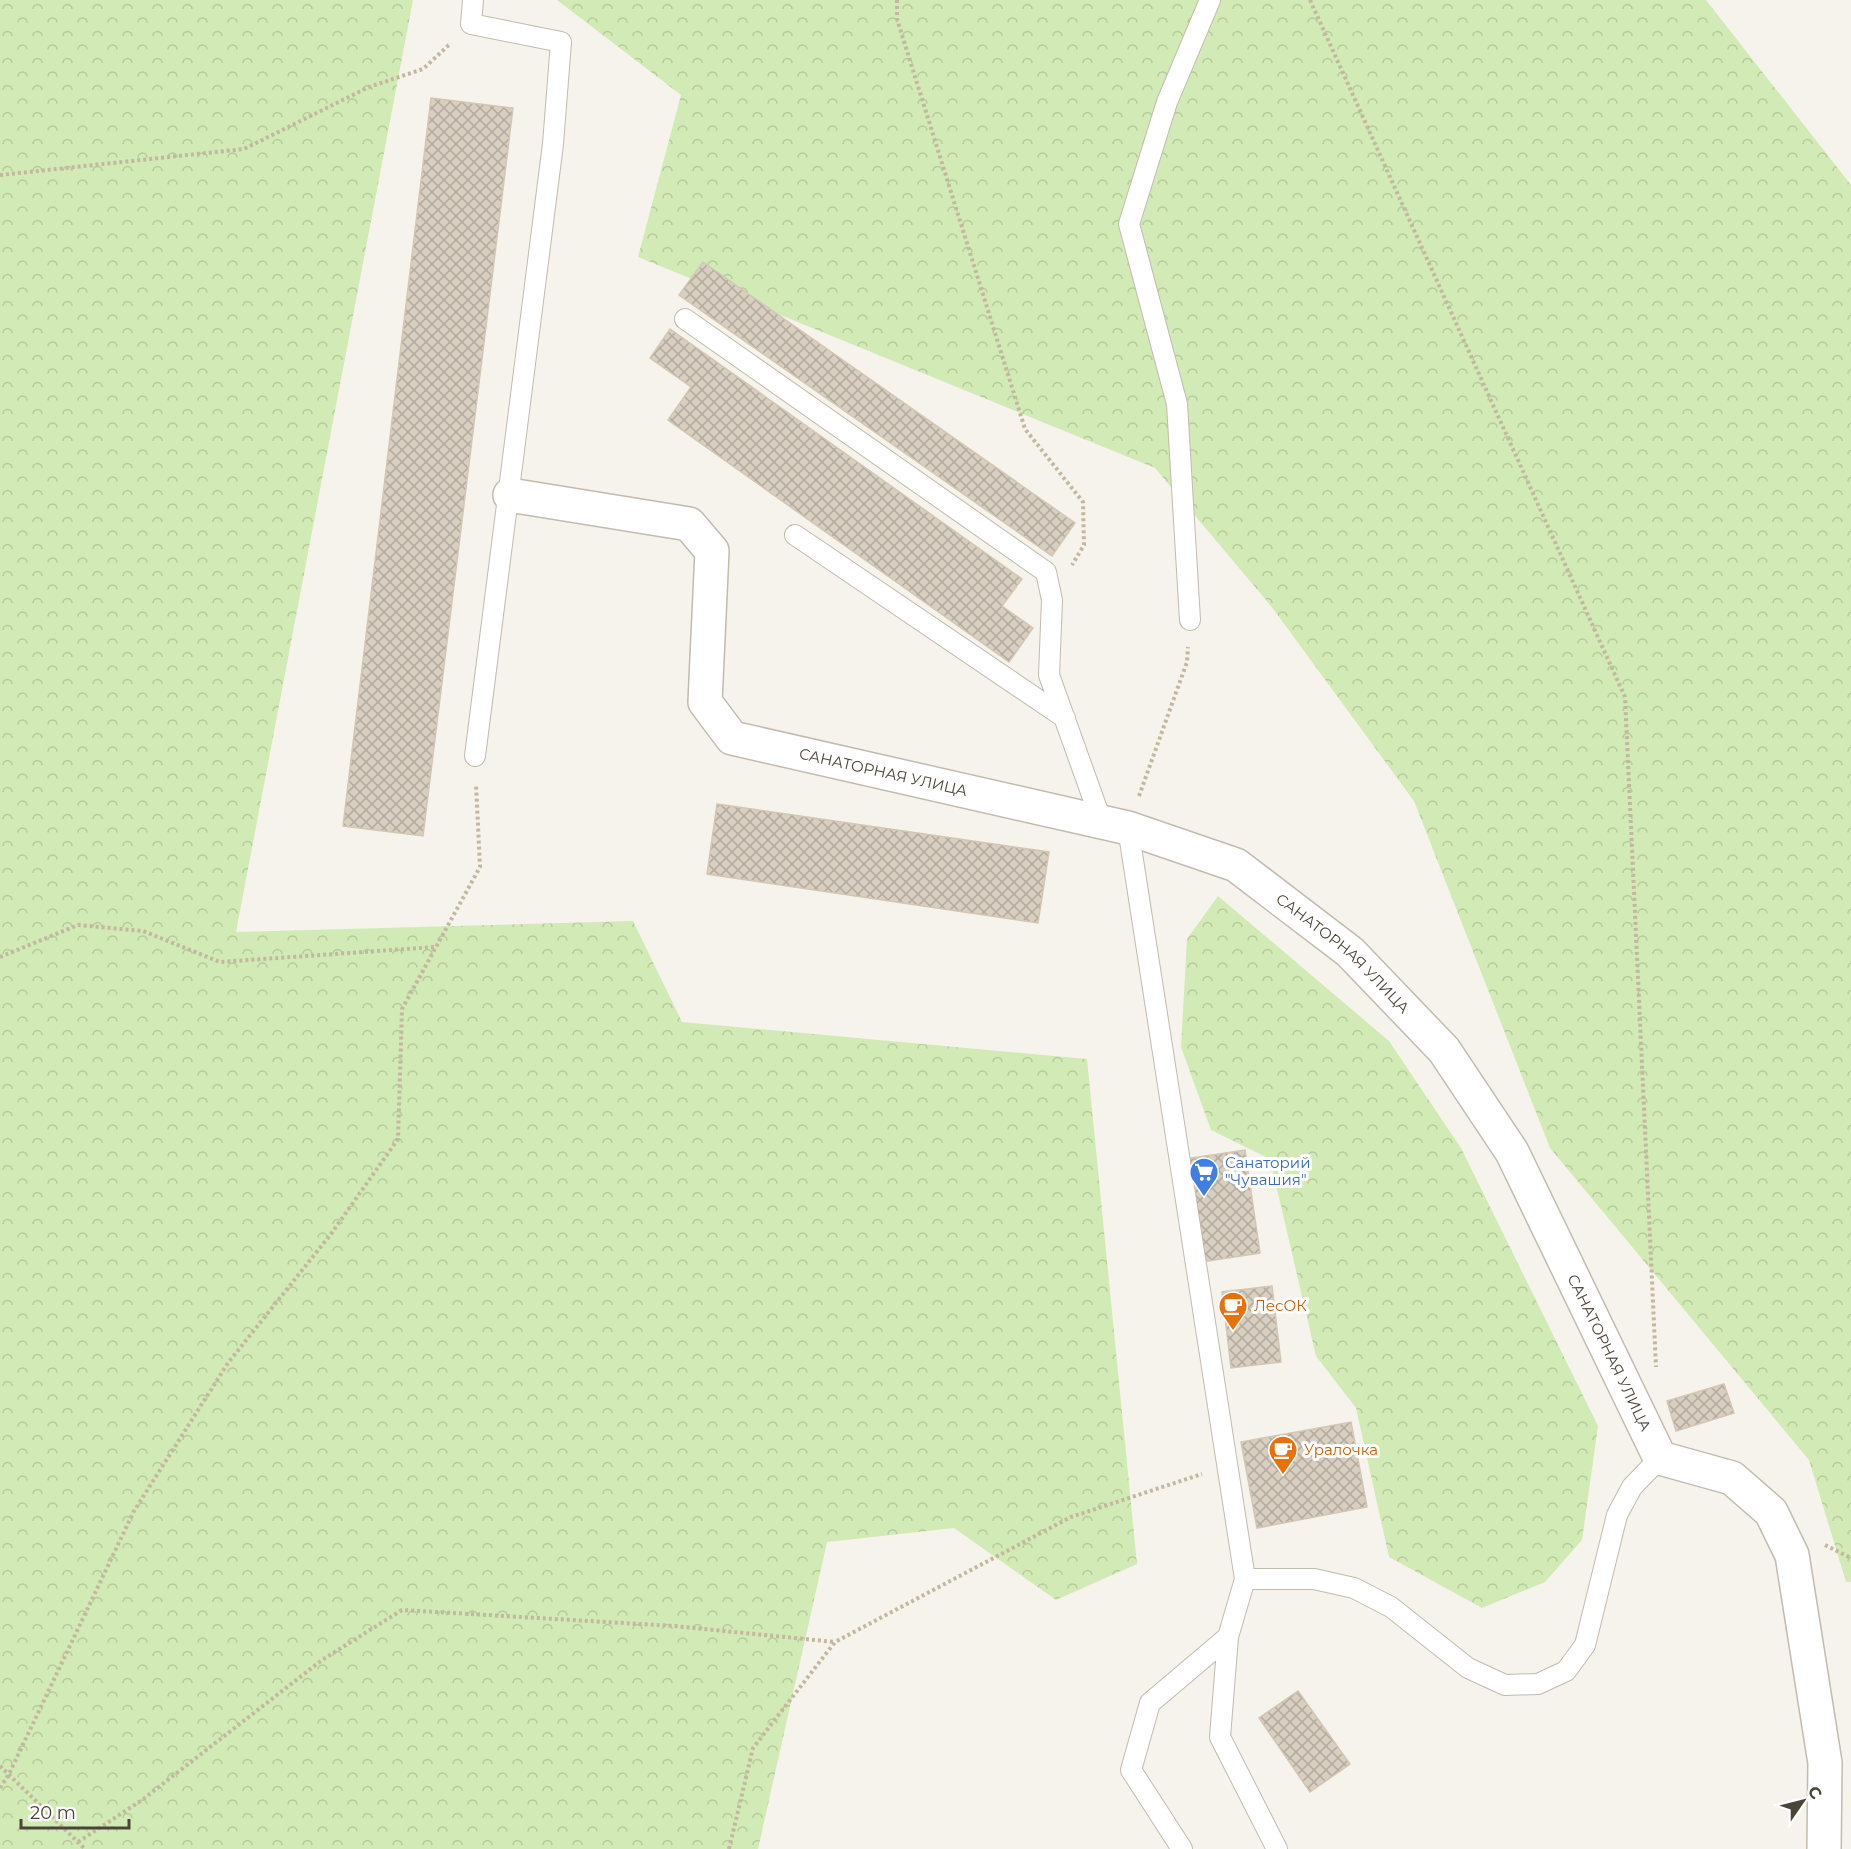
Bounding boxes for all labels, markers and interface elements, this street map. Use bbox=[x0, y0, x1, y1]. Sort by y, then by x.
street label: САНАТОРНАЯ УЛИЦА bbox=[797, 744, 969, 800]
street label: САНАТОРНАЯ УЛИЦА bbox=[1272, 889, 1414, 1017]
place label: Санаторий "Чувашия" bbox=[1225, 1153, 1310, 1189]
supermarket icon: Санаторий "Чувашия" bbox=[1188, 1156, 1220, 1198]
street label: САНАТОРНАЯ УЛИЦА bbox=[1564, 1271, 1656, 1434]
cafe icon: ЛесОК bbox=[1217, 1290, 1249, 1332]
place label: ЛесОК bbox=[1254, 1296, 1307, 1315]
cafe icon: Уралочка bbox=[1267, 1434, 1299, 1476]
place label: Уралочка bbox=[1304, 1440, 1378, 1459]
north arrow bbox=[1773, 1771, 1833, 1831]
text: С bbox=[1804, 1782, 1826, 1803]
scale bar bbox=[21, 1792, 129, 1830]
text: 20 m bbox=[30, 1802, 76, 1824]

